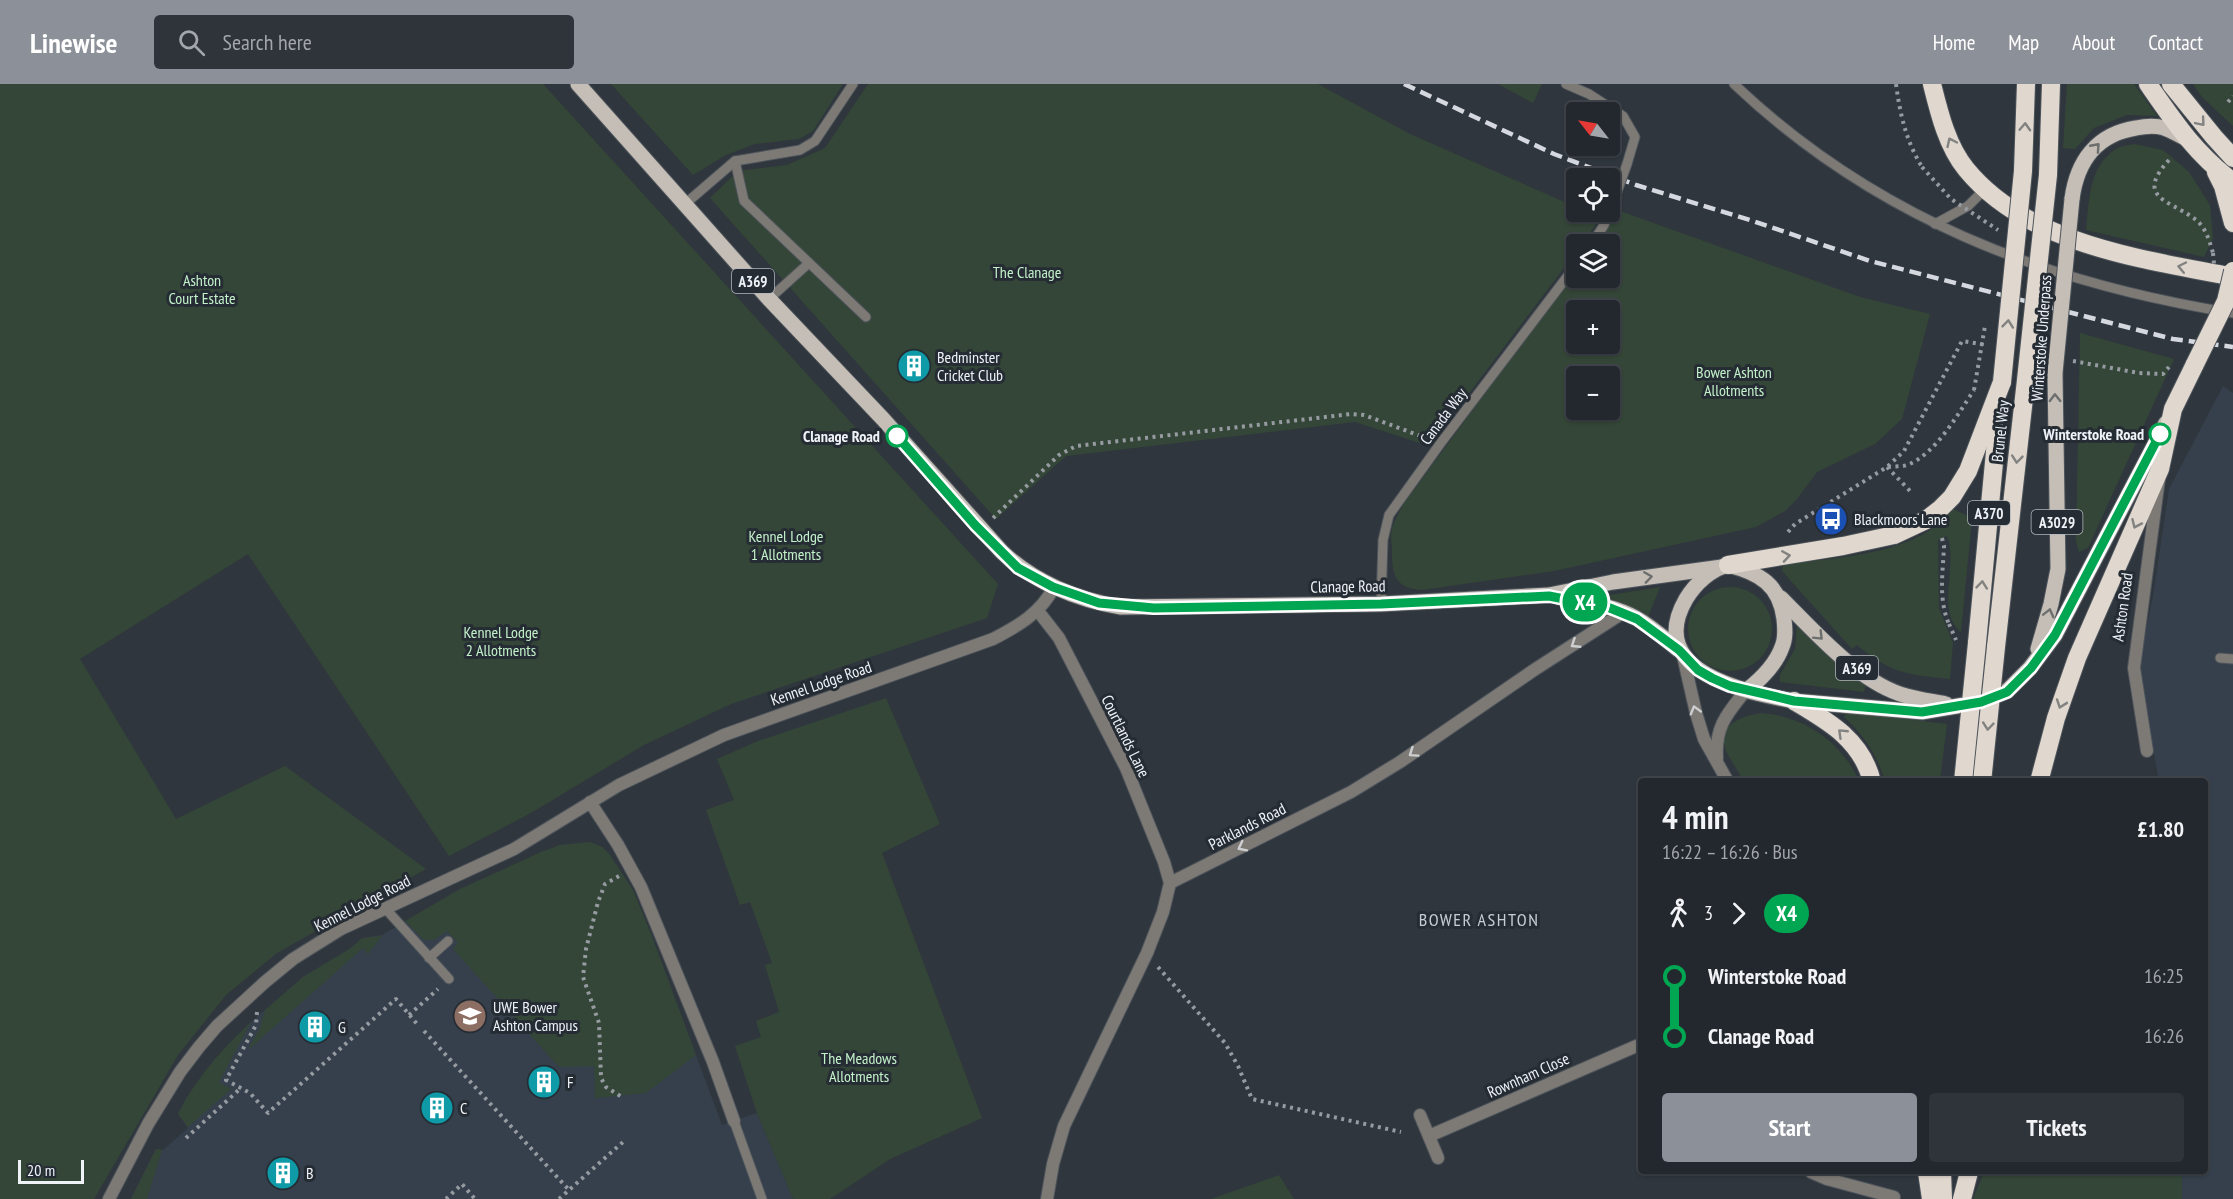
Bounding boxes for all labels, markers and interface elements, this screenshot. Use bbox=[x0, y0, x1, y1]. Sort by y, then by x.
search box bbox=[154, 15, 574, 69]
text: Linewise bbox=[30, 24, 118, 61]
icon: search bbox=[175, 26, 208, 59]
text: Search here bbox=[223, 28, 312, 56]
text: Home bbox=[1933, 29, 1975, 56]
text: Map bbox=[2008, 29, 2039, 56]
text: About bbox=[2072, 29, 2115, 56]
text: Contact bbox=[2148, 29, 2203, 56]
north arrow bbox=[1566, 102, 1620, 156]
map controls bbox=[1566, 102, 1620, 420]
one-way arrow bbox=[2193, 115, 2204, 126]
one-way arrow bbox=[2019, 123, 2032, 132]
one-way arrow bbox=[1946, 137, 1958, 148]
one-way arrow bbox=[2089, 144, 2100, 154]
button: locate bbox=[1566, 168, 1620, 222]
button: layers bbox=[1566, 234, 1620, 288]
one-way arrow bbox=[2177, 261, 2187, 274]
park label: The Clanage bbox=[993, 262, 1061, 282]
road number: A369 bbox=[732, 269, 774, 293]
park label: Ashton Court Estate bbox=[168, 270, 236, 308]
street label: Winterstoke Underpass bbox=[2027, 274, 2055, 402]
button: + bbox=[1566, 300, 1620, 354]
one-way arrow bbox=[2001, 319, 2014, 328]
place label: Bedminster Cricket Club bbox=[937, 347, 1003, 385]
building icon: Bedminster Cricket Club bbox=[896, 348, 932, 384]
park label: Bower Ashton Allotments bbox=[1696, 362, 1772, 400]
button: − bbox=[1566, 366, 1620, 420]
street label: Canada Way bbox=[1415, 384, 1471, 448]
one-way arrow bbox=[2049, 393, 2061, 402]
street label: Brunel Way bbox=[1987, 399, 2013, 463]
marker: Winterstoke Road bbox=[2149, 423, 2171, 445]
place label: Winterstoke Road bbox=[2042, 424, 2144, 444]
marker: Clanage Road bbox=[886, 425, 908, 447]
place label: Clanage Road bbox=[803, 426, 880, 446]
one-way arrow bbox=[2011, 454, 2024, 463]
bus stop icon: Blackmoors Lane bbox=[1813, 501, 1849, 537]
road number: A370 bbox=[1968, 501, 2010, 525]
place label: Blackmoors Lane bbox=[1854, 509, 1947, 529]
road number: A3029 bbox=[2032, 510, 2082, 534]
one-way arrow bbox=[2131, 518, 2143, 529]
park label: Kennel Lodge 1 Allotments bbox=[749, 526, 823, 564]
one-way arrow bbox=[1782, 550, 1791, 562]
street label: Ashton Road bbox=[2107, 571, 2137, 643]
one-way arrow bbox=[1643, 572, 1653, 584]
street label: Clanage Road bbox=[1310, 575, 1386, 597]
one-way arrow bbox=[1975, 580, 1988, 589]
line badge: X4 bbox=[1558, 582, 1612, 622]
text: X4 bbox=[1574, 589, 1596, 616]
one-way arrow bbox=[2042, 608, 2054, 619]
park label: Kennel Lodge 2 Allotments bbox=[464, 622, 538, 660]
one-way arrow bbox=[1811, 628, 1822, 639]
one-way arrow bbox=[1571, 637, 1582, 648]
street label: Kennel Lodge Road bbox=[768, 656, 874, 710]
road number: A369 bbox=[1836, 656, 1878, 680]
street label: Courtlands Lane bbox=[1097, 692, 1155, 780]
one-way arrow bbox=[2056, 698, 2068, 709]
one-way arrow bbox=[1690, 705, 1702, 716]
one-way arrow bbox=[1982, 722, 1994, 731]
one-way arrow bbox=[1839, 729, 1850, 740]
one-way arrow bbox=[1409, 746, 1420, 757]
text: 4 min bbox=[1662, 795, 1729, 838]
street label: Parklands Road bbox=[1205, 798, 1289, 854]
text: £1.80 bbox=[2137, 815, 2184, 843]
one-way arrow bbox=[1238, 839, 1249, 851]
text: 16:22 – 16:26 · Bus bbox=[1662, 839, 1797, 865]
street label: Kennel Lodge Road bbox=[310, 870, 414, 936]
icon: walk bbox=[1662, 897, 1695, 930]
icon: forward bbox=[1722, 897, 1755, 930]
text: 3 bbox=[1704, 900, 1713, 926]
text: X4 bbox=[1776, 900, 1797, 927]
district label: BOWER ASHTON bbox=[1419, 908, 1539, 931]
text: Winterstoke Road bbox=[1708, 962, 1846, 990]
text: 16:25 bbox=[2144, 963, 2184, 989]
place label: UWE Bower Ashton Campus bbox=[493, 997, 578, 1035]
school or university icon: UWE Bower Ashton Campus bbox=[452, 998, 488, 1034]
building icon: G bbox=[297, 1009, 333, 1045]
place label: G bbox=[338, 1017, 346, 1037]
text: Clanage Road bbox=[1708, 1022, 1814, 1050]
text: 16:26 bbox=[2144, 1023, 2184, 1049]
park label: The Meadows Allotments bbox=[821, 1048, 897, 1086]
street label: Rownham Close bbox=[1484, 1048, 1572, 1102]
building icon: F bbox=[526, 1064, 562, 1100]
place label: F bbox=[567, 1072, 574, 1092]
building icon: C bbox=[419, 1090, 455, 1126]
button: Start bbox=[1662, 1093, 1917, 1162]
button: Tickets bbox=[1929, 1093, 2184, 1162]
place label: C bbox=[460, 1098, 467, 1118]
building icon: B bbox=[265, 1155, 301, 1191]
scale bar bbox=[18, 1157, 84, 1184]
text: 20 m bbox=[27, 1160, 55, 1180]
place label: B bbox=[306, 1163, 314, 1183]

